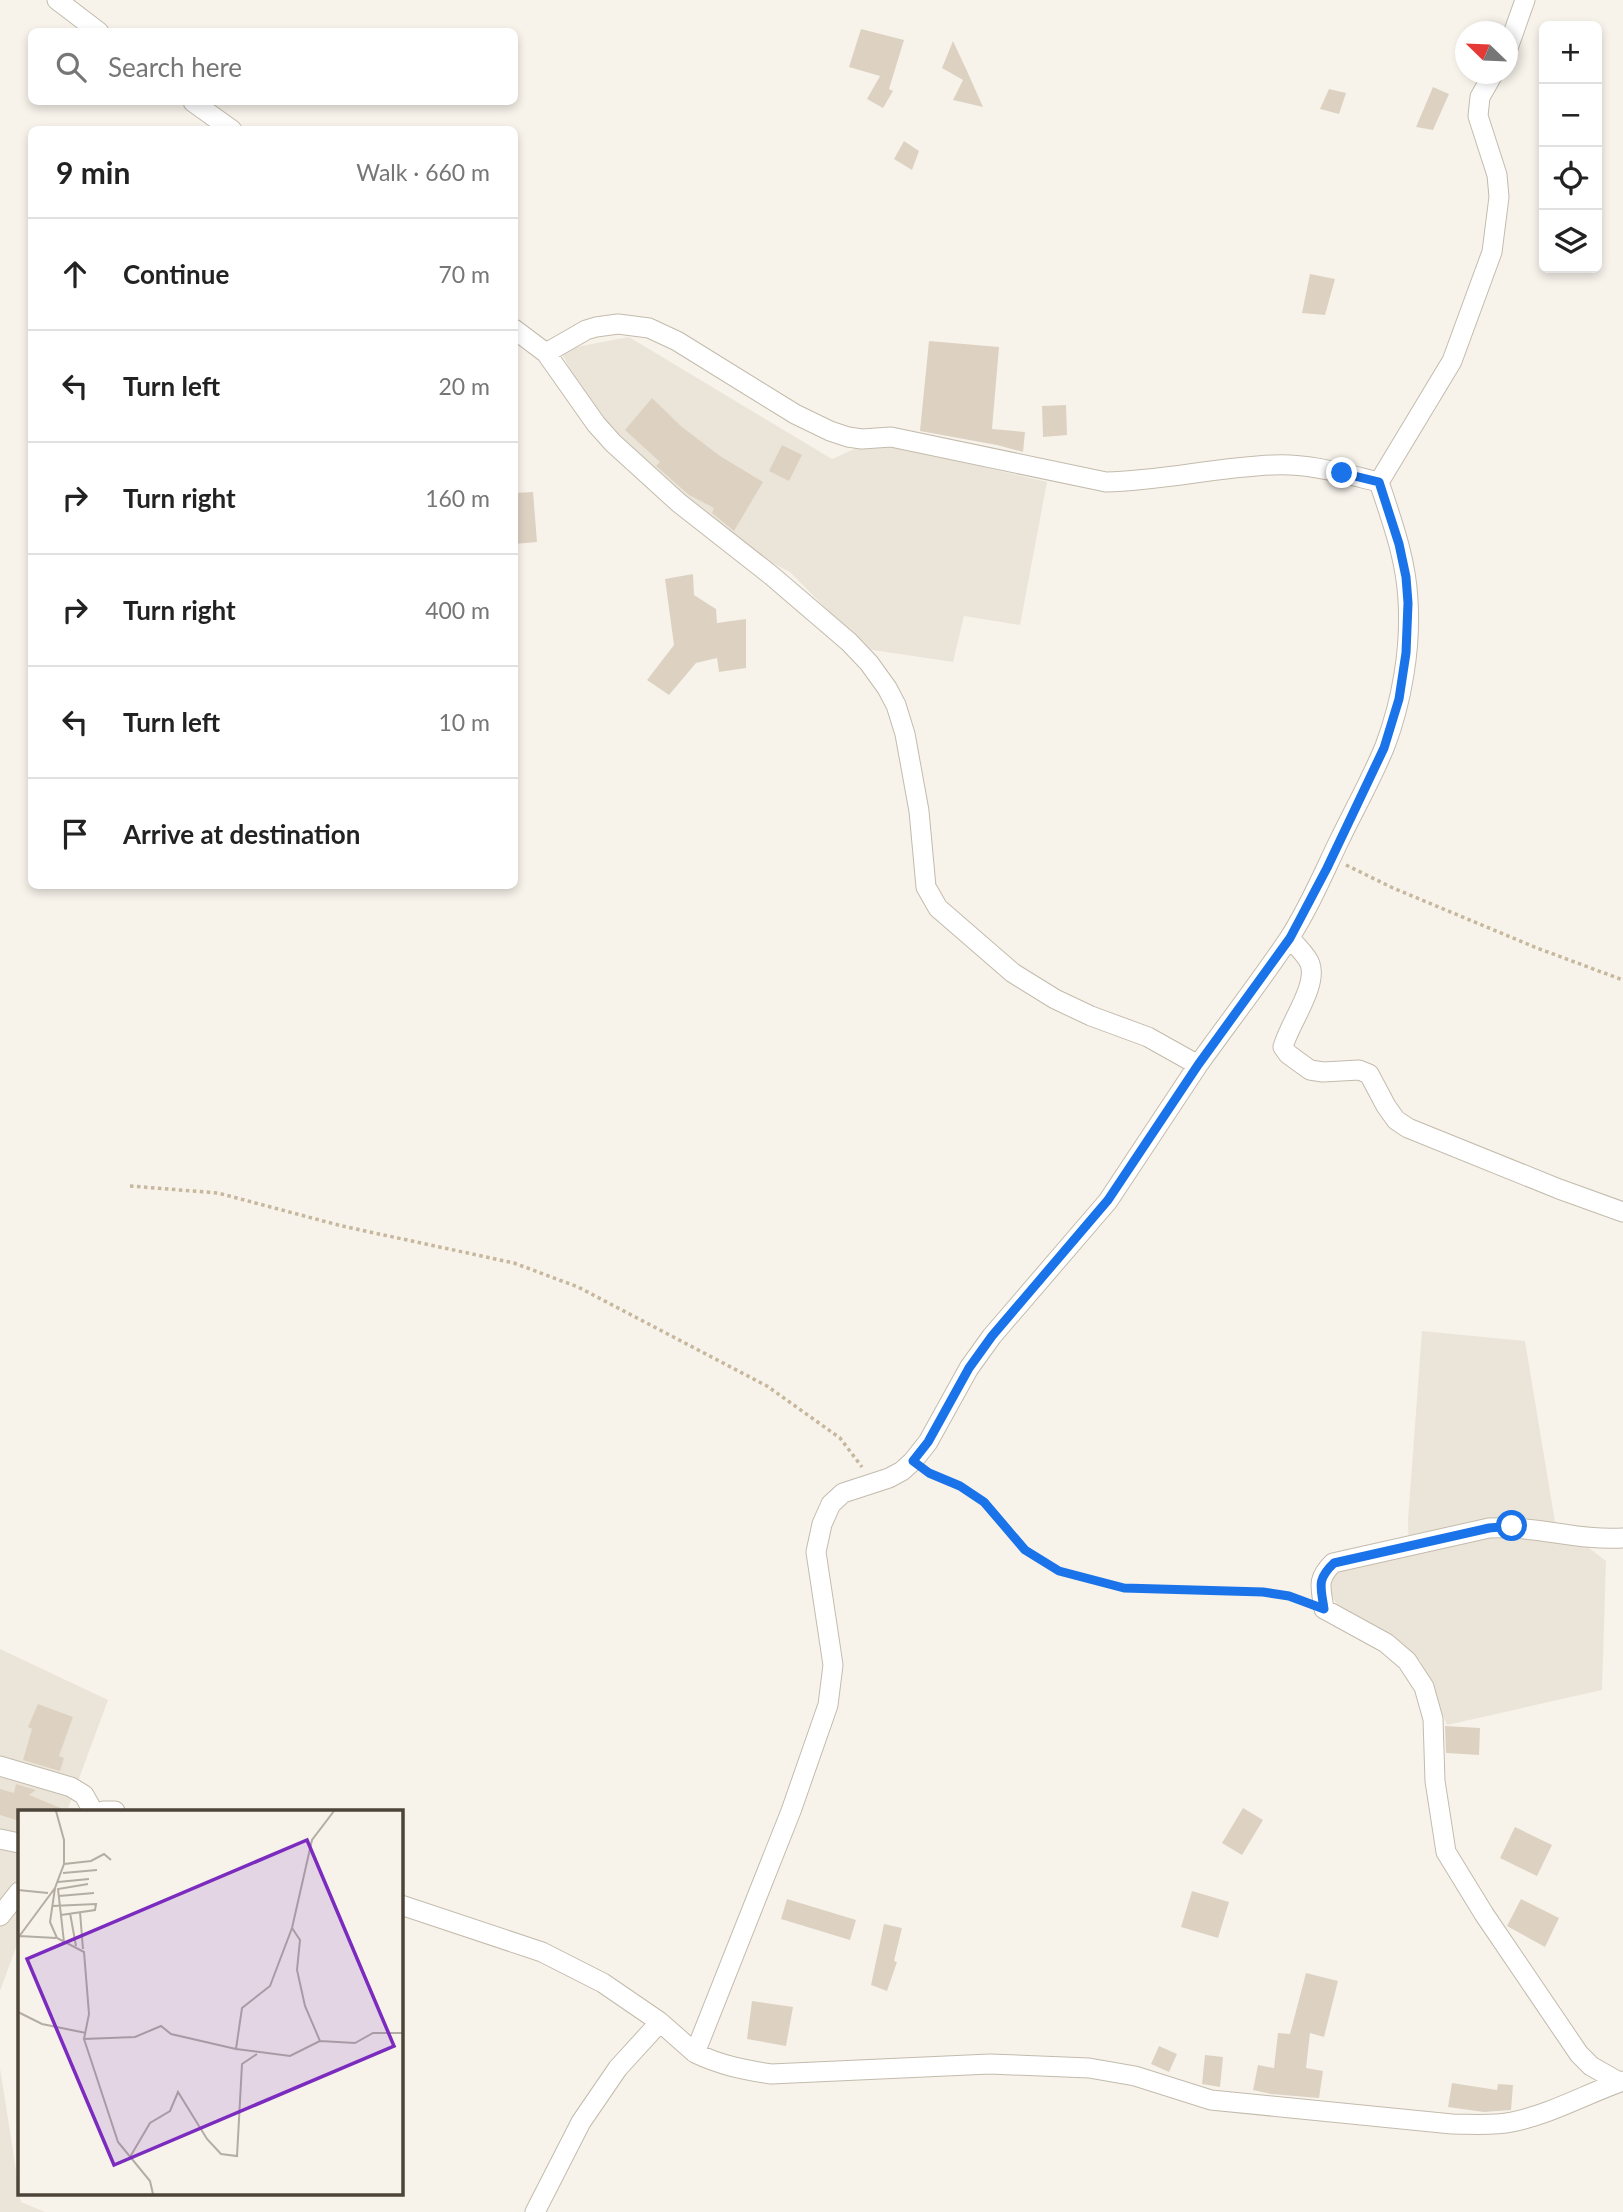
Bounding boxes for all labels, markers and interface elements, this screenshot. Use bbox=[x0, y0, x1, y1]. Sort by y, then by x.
north arrow bbox=[1455, 21, 1518, 84]
map controls bbox=[1539, 21, 1602, 273]
button: + bbox=[1539, 21, 1602, 84]
search box bbox=[28, 28, 518, 105]
icon: search bbox=[52, 48, 90, 86]
text: Search here bbox=[108, 51, 242, 83]
button: − bbox=[1539, 84, 1602, 147]
button: locate bbox=[1539, 147, 1602, 210]
text: 9 min bbox=[56, 154, 130, 190]
text: Walk · 660 m bbox=[356, 158, 490, 186]
button: layers bbox=[1539, 210, 1602, 273]
icon: ahead bbox=[56, 255, 94, 293]
text: Continue bbox=[123, 258, 229, 290]
text: 70 m bbox=[439, 260, 490, 288]
icon: left bbox=[56, 367, 94, 405]
text: Turn left bbox=[123, 370, 220, 402]
text: 20 m bbox=[439, 372, 490, 400]
route end bbox=[1326, 457, 1357, 488]
icon: right bbox=[56, 479, 94, 517]
text: Turn right bbox=[123, 482, 236, 514]
text: 160 m bbox=[425, 484, 490, 512]
icon: right bbox=[56, 591, 94, 629]
text: Turn right bbox=[123, 594, 236, 626]
text: 400 m bbox=[425, 596, 490, 624]
icon: left bbox=[56, 703, 94, 741]
text: Turn left bbox=[123, 706, 220, 738]
text: 10 m bbox=[439, 708, 490, 736]
icon: arrive bbox=[56, 815, 94, 853]
text: Arrive at destination bbox=[123, 818, 360, 850]
route start bbox=[1496, 1510, 1527, 1541]
inset map bbox=[18, 1810, 402, 2194]

